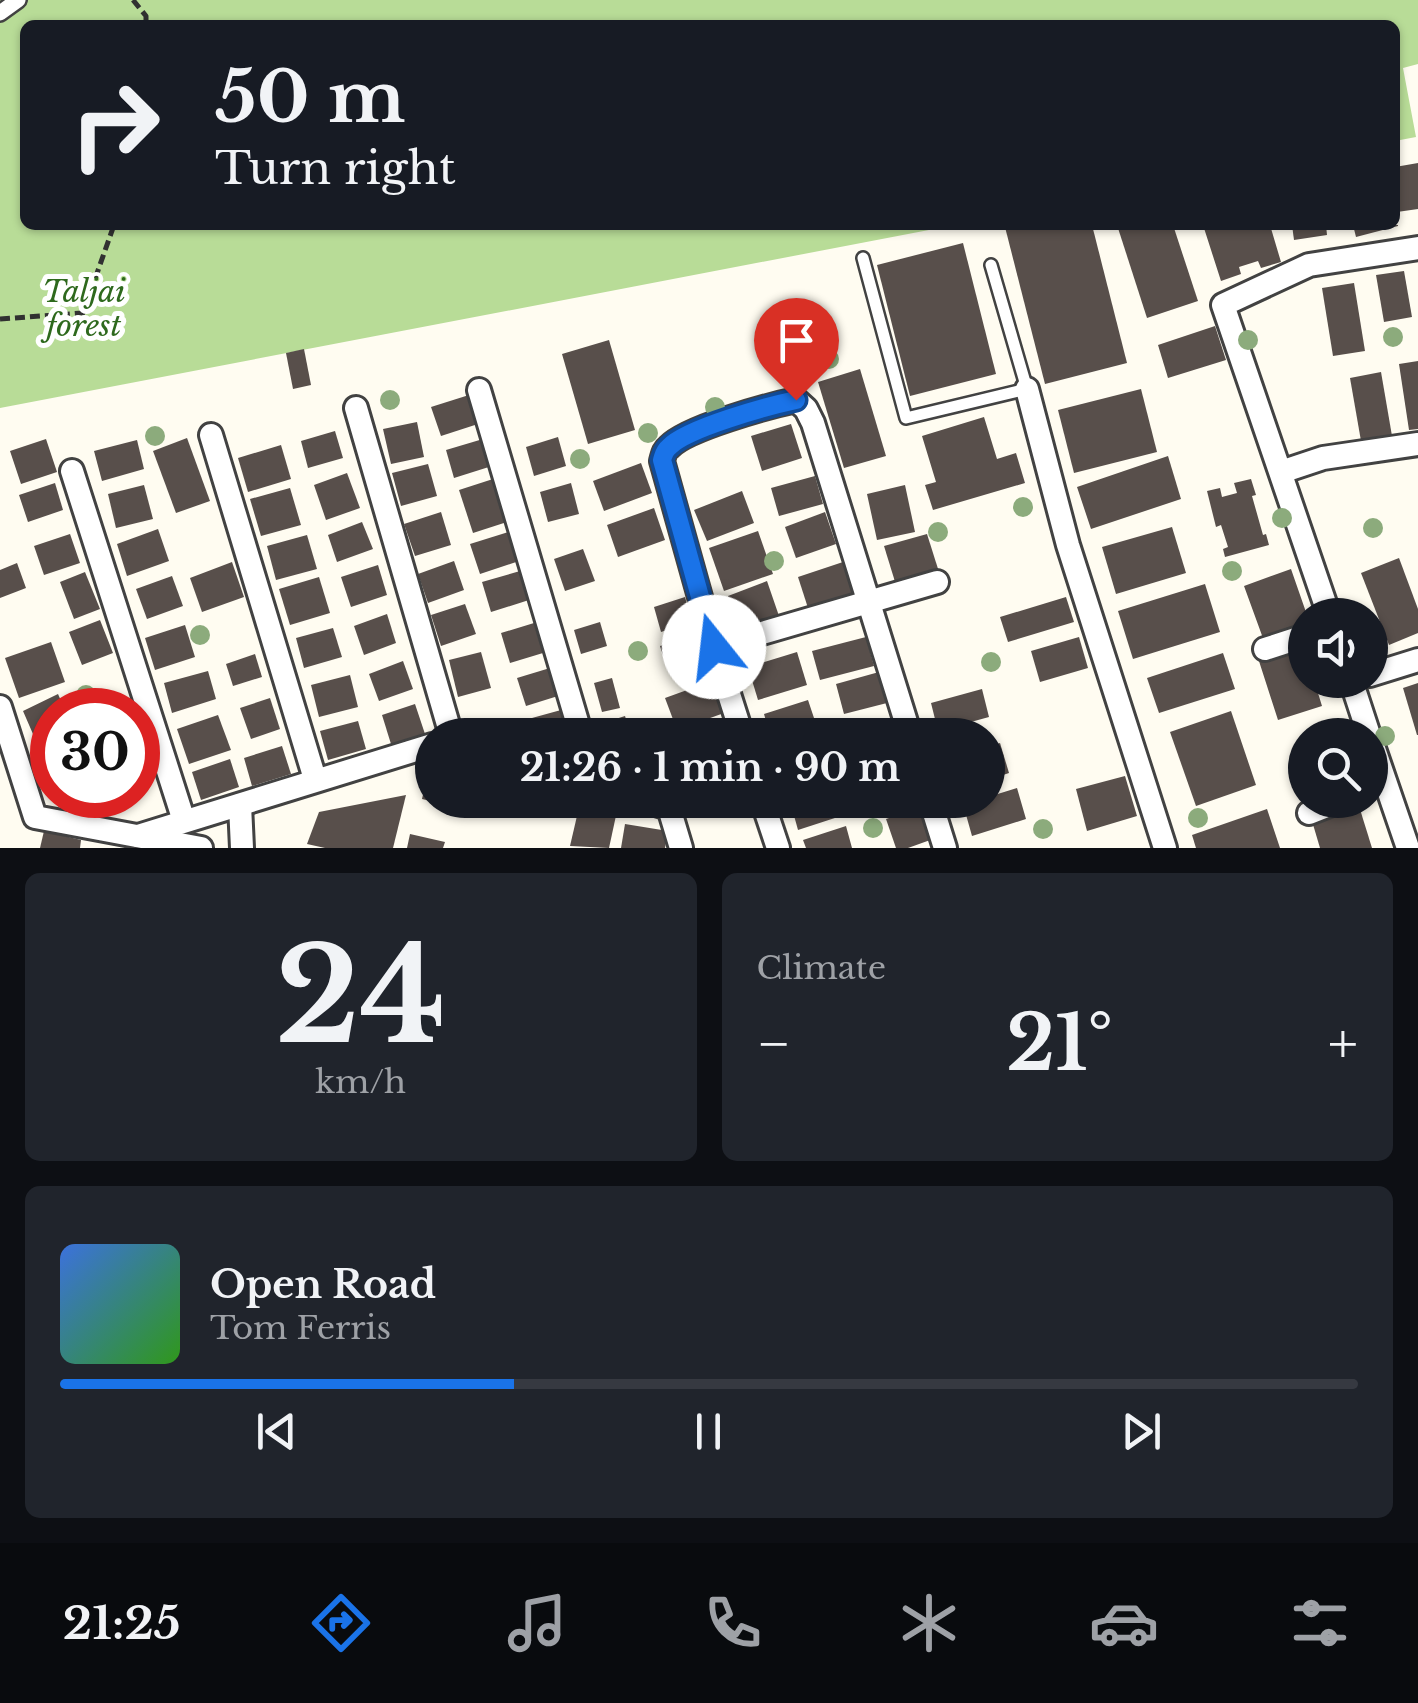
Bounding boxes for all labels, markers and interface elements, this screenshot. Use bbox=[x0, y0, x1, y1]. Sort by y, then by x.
text: 50 m bbox=[215, 54, 406, 141]
icon: right bbox=[50, 60, 180, 190]
text: Turn right bbox=[215, 140, 456, 196]
park label: Taljai forest bbox=[41, 273, 126, 344]
pin bbox=[754, 298, 839, 401]
icon: arrive bbox=[769, 313, 824, 368]
position arrow bbox=[662, 595, 766, 699]
map controls bbox=[1288, 598, 1388, 818]
button: sound bbox=[1288, 598, 1388, 698]
speed limit sign: 30 bbox=[30, 688, 160, 818]
button: search bbox=[1288, 718, 1388, 818]
text: 21:26 · 1 min · 90 m bbox=[520, 744, 900, 791]
text: 24 bbox=[275, 916, 446, 1077]
text: Climate bbox=[757, 948, 886, 988]
text: 21° bbox=[1006, 997, 1113, 1090]
text: − bbox=[757, 1010, 791, 1078]
text: + bbox=[1328, 1010, 1358, 1078]
text: km/h bbox=[315, 1062, 406, 1102]
text: Open Road bbox=[210, 1261, 436, 1308]
text: Tom Ferris bbox=[210, 1308, 391, 1348]
icon: previous bbox=[249, 1404, 304, 1459]
icon: pause bbox=[681, 1404, 736, 1459]
icon: next bbox=[1114, 1404, 1169, 1459]
icon: directions bbox=[306, 1588, 376, 1658]
icon: music bbox=[502, 1588, 572, 1658]
icon: phone bbox=[698, 1588, 768, 1658]
icon: climate bbox=[894, 1588, 964, 1658]
icon: car bbox=[1089, 1588, 1159, 1658]
icon: filters bbox=[1285, 1588, 1355, 1658]
text: 21:25 bbox=[63, 1595, 181, 1651]

